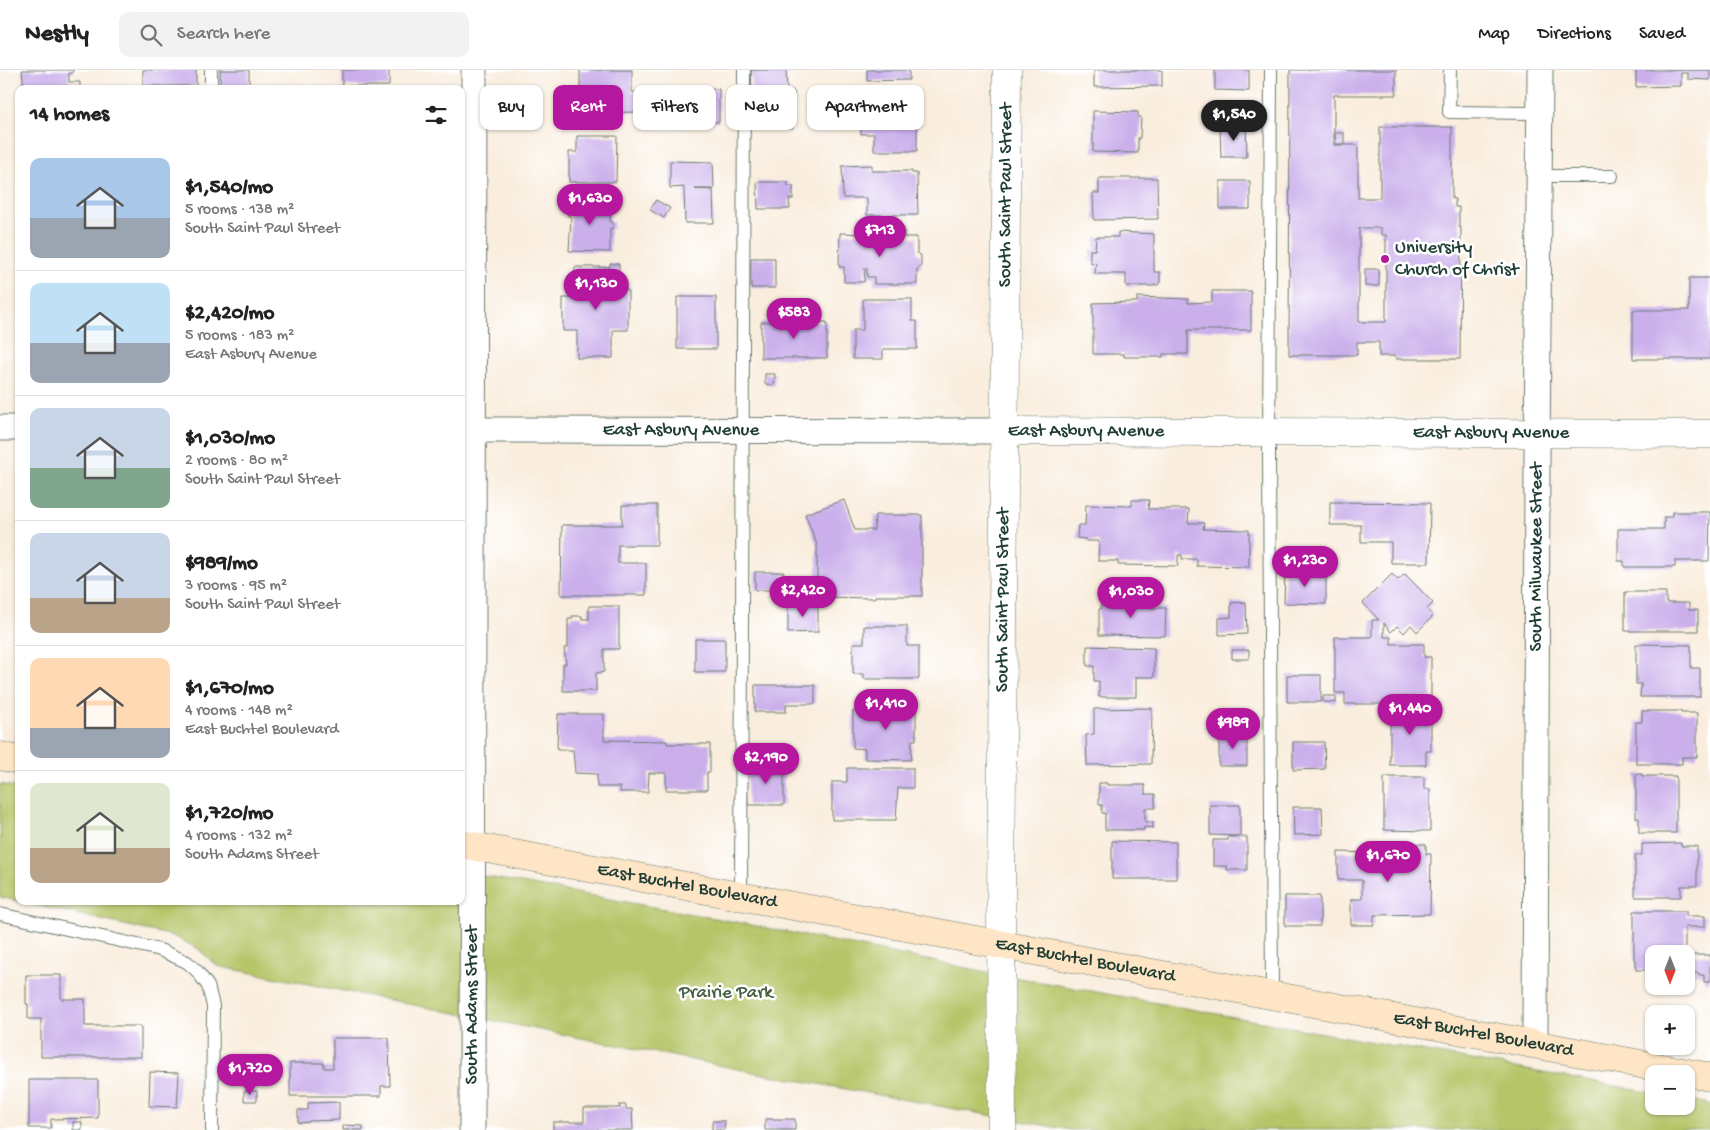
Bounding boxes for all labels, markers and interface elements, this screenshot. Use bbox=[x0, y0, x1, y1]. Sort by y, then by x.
search box bbox=[119, 12, 469, 57]
text: Nestly bbox=[25, 20, 89, 49]
icon: search bbox=[137, 21, 165, 49]
text: Search here bbox=[177, 23, 270, 46]
text: Map bbox=[1478, 24, 1510, 45]
text: Directions bbox=[1538, 24, 1611, 45]
text: Saved bbox=[1639, 24, 1685, 45]
chip: Buy bbox=[480, 85, 543, 130]
chip: Rent bbox=[553, 85, 623, 130]
chip: Filters bbox=[633, 85, 716, 130]
chip: New bbox=[726, 85, 797, 130]
chip: Apartment bbox=[807, 85, 924, 130]
pin: $1,540 bbox=[1193, 100, 1275, 142]
icon: filters bbox=[422, 101, 450, 129]
street label: South Saint Paul Street bbox=[994, 101, 1018, 287]
text: 14 homes bbox=[30, 103, 109, 128]
text: $1,540 bbox=[1212, 106, 1256, 125]
text: $1,540/mo bbox=[185, 176, 273, 201]
icon: home bbox=[70, 178, 130, 238]
pin: $1,630 bbox=[549, 184, 631, 226]
text: $1,630 bbox=[568, 190, 612, 209]
text: 5 rooms · 138 m² bbox=[185, 201, 294, 220]
pin: $713 bbox=[850, 216, 910, 258]
text: South Saint Paul Street bbox=[185, 220, 340, 239]
text: $713 bbox=[865, 222, 895, 241]
place label: University Church of Christ bbox=[1395, 237, 1521, 282]
marker: University Church of Christ bbox=[1379, 253, 1391, 265]
pin: $1,130 bbox=[555, 268, 637, 311]
text: $1,130 bbox=[575, 275, 617, 294]
pin: $583 bbox=[764, 298, 824, 340]
text: $2,420/mo bbox=[185, 302, 274, 327]
icon: home bbox=[70, 303, 130, 363]
text: $583 bbox=[778, 304, 810, 323]
text: 5 rooms · 183 m² bbox=[185, 327, 294, 346]
text: East Asbury Avenue bbox=[185, 346, 317, 365]
street label: East Asbury Avenue bbox=[603, 419, 760, 442]
street label: East Asbury Avenue bbox=[1008, 420, 1165, 443]
street label: East Asbury Avenue bbox=[1413, 421, 1570, 445]
text: $1,030/mo bbox=[185, 427, 275, 452]
icon: home bbox=[70, 428, 130, 488]
text: 2 rooms · 80 m² bbox=[185, 452, 288, 471]
street label: South Milwaukee Street bbox=[1525, 460, 1548, 652]
text: South Saint Paul Street bbox=[185, 471, 340, 490]
street label: South Saint Paul Street bbox=[991, 506, 1015, 692]
pin: $1,230 bbox=[1264, 546, 1346, 588]
text: $989/mo bbox=[185, 552, 258, 577]
text: $1,230 bbox=[1283, 552, 1327, 571]
icon: home bbox=[70, 553, 130, 613]
pin: $2,420 bbox=[762, 576, 844, 618]
pin: $1,030 bbox=[1090, 576, 1172, 619]
text: 3 rooms · 95 m² bbox=[185, 577, 287, 596]
text: $2,420 bbox=[781, 582, 825, 601]
text: $1,030 bbox=[1108, 583, 1154, 602]
text: South Saint Paul Street bbox=[185, 596, 340, 615]
text: $1,670/mo bbox=[185, 677, 274, 702]
icon: home bbox=[70, 678, 130, 738]
pin: $1,410 bbox=[845, 688, 927, 731]
pin: $1,440 bbox=[1369, 694, 1451, 736]
text: $1,410 bbox=[865, 695, 907, 714]
text: $1,440 bbox=[1389, 700, 1431, 719]
text: 4 rooms · 148 m² bbox=[185, 702, 293, 721]
pin: $989 bbox=[1203, 708, 1263, 750]
text: $989 bbox=[1217, 714, 1249, 733]
text: East Buchtel Boulevard bbox=[185, 721, 339, 740]
pin: $2,190 bbox=[725, 742, 807, 785]
text: $2,190 bbox=[744, 749, 788, 768]
text: $1,720/mo bbox=[185, 802, 274, 827]
icon: home bbox=[70, 803, 130, 863]
text: 4 rooms · 132 m² bbox=[185, 827, 293, 846]
pin: $1,670 bbox=[1347, 840, 1429, 883]
text: South Adams Street bbox=[185, 846, 319, 865]
text: $1,670 bbox=[1366, 847, 1410, 866]
street label: East Buchtel Boulevard bbox=[595, 858, 781, 915]
street label: South Adams Street bbox=[461, 923, 484, 1084]
street label: East Buchtel Boulevard bbox=[993, 932, 1179, 989]
north arrow bbox=[1645, 945, 1695, 995]
map controls bbox=[1645, 945, 1695, 1115]
park label: Prairie Park bbox=[678, 982, 774, 1005]
button: + bbox=[1645, 1005, 1695, 1055]
street label: East Buchtel Boulevard bbox=[1391, 1007, 1577, 1063]
pin: $1,720 bbox=[209, 1054, 291, 1096]
text: $1,720 bbox=[228, 1060, 272, 1079]
button: − bbox=[1645, 1065, 1695, 1115]

